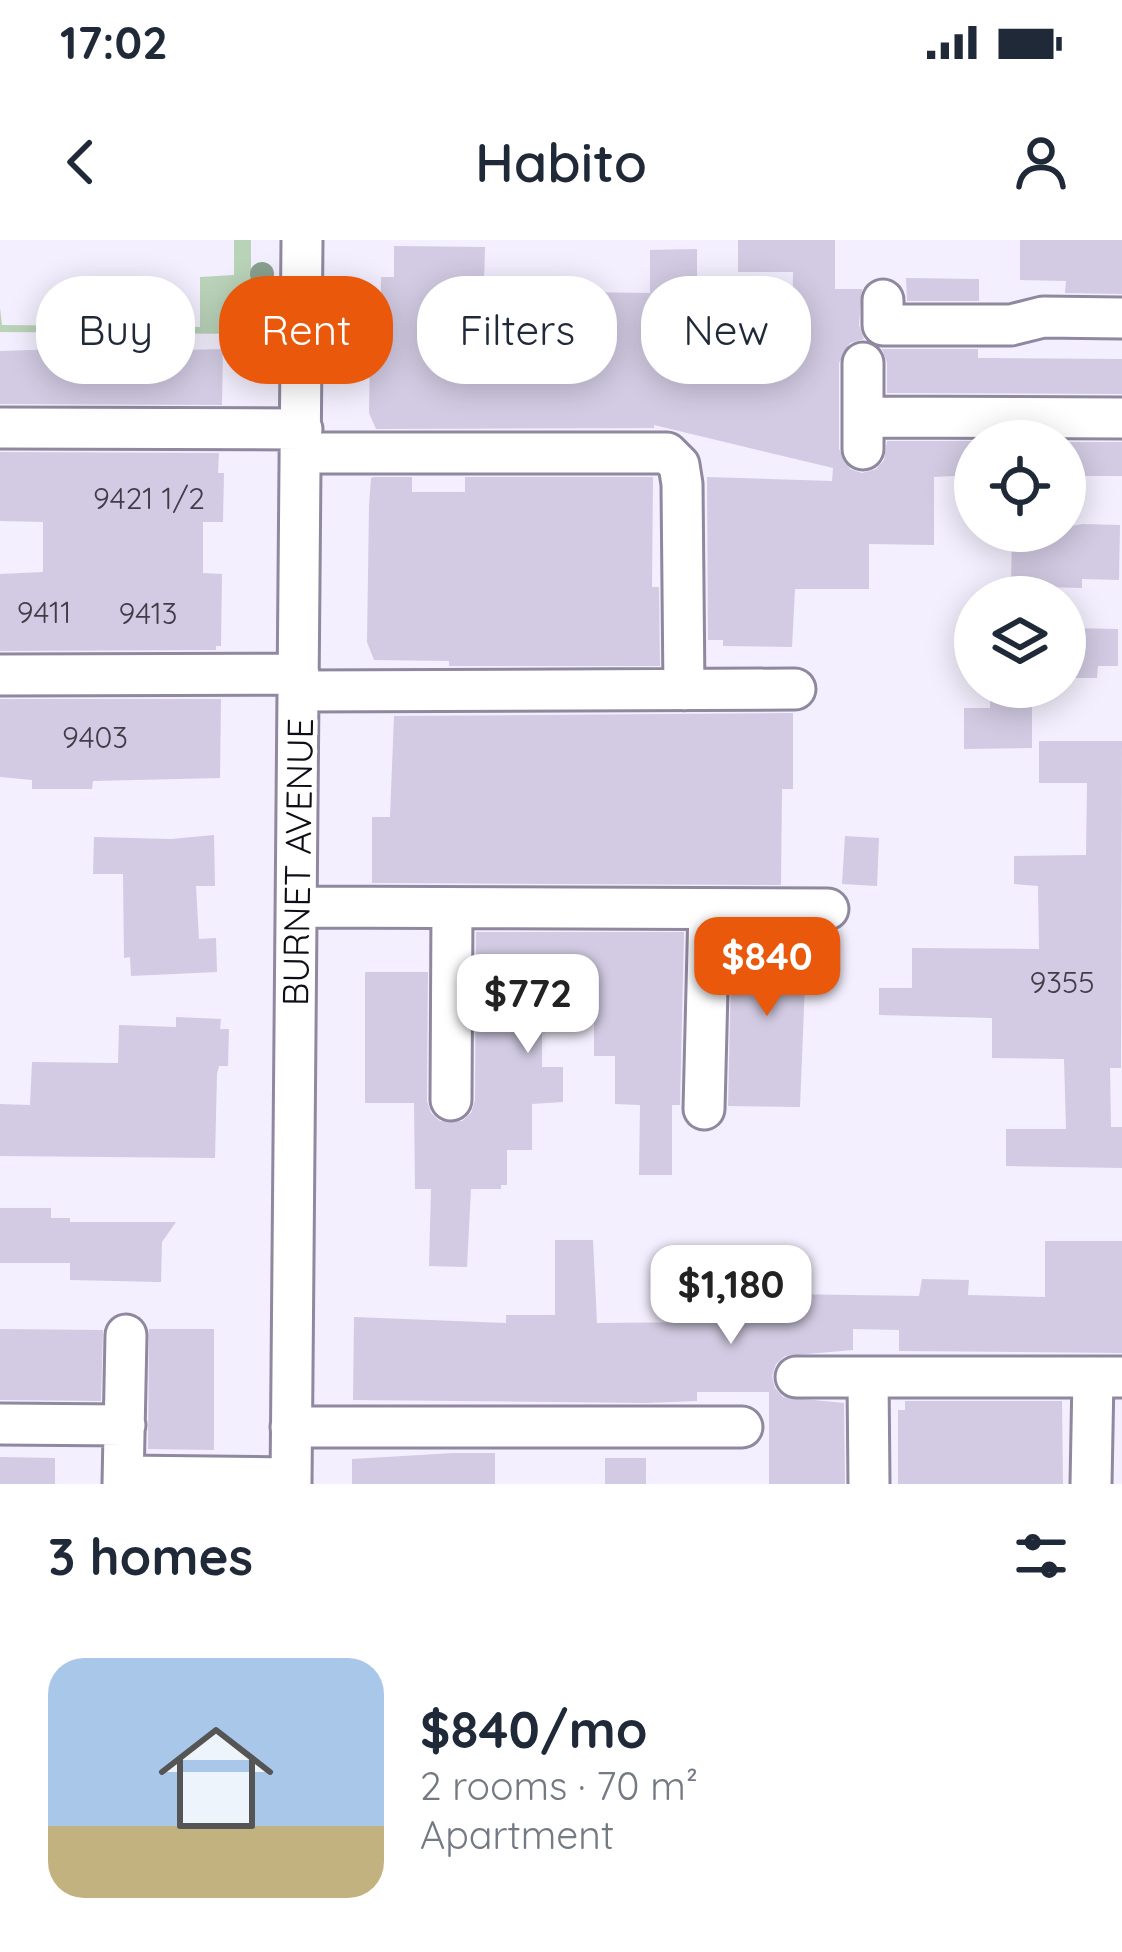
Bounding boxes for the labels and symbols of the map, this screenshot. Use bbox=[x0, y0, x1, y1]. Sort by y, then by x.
house number: 9421 1/2 bbox=[93, 479, 205, 517]
house number: 9411 bbox=[17, 593, 71, 631]
house number: 9413 bbox=[118, 594, 178, 632]
house number: 9403 bbox=[62, 718, 128, 756]
street label: BURNET AVENUE bbox=[272, 718, 322, 1006]
pin: $840 bbox=[696, 917, 838, 1019]
pin: $772 bbox=[457, 954, 599, 1056]
house number: 9355 bbox=[1029, 963, 1095, 1001]
pin: $1,180 bbox=[633, 1245, 829, 1347]

